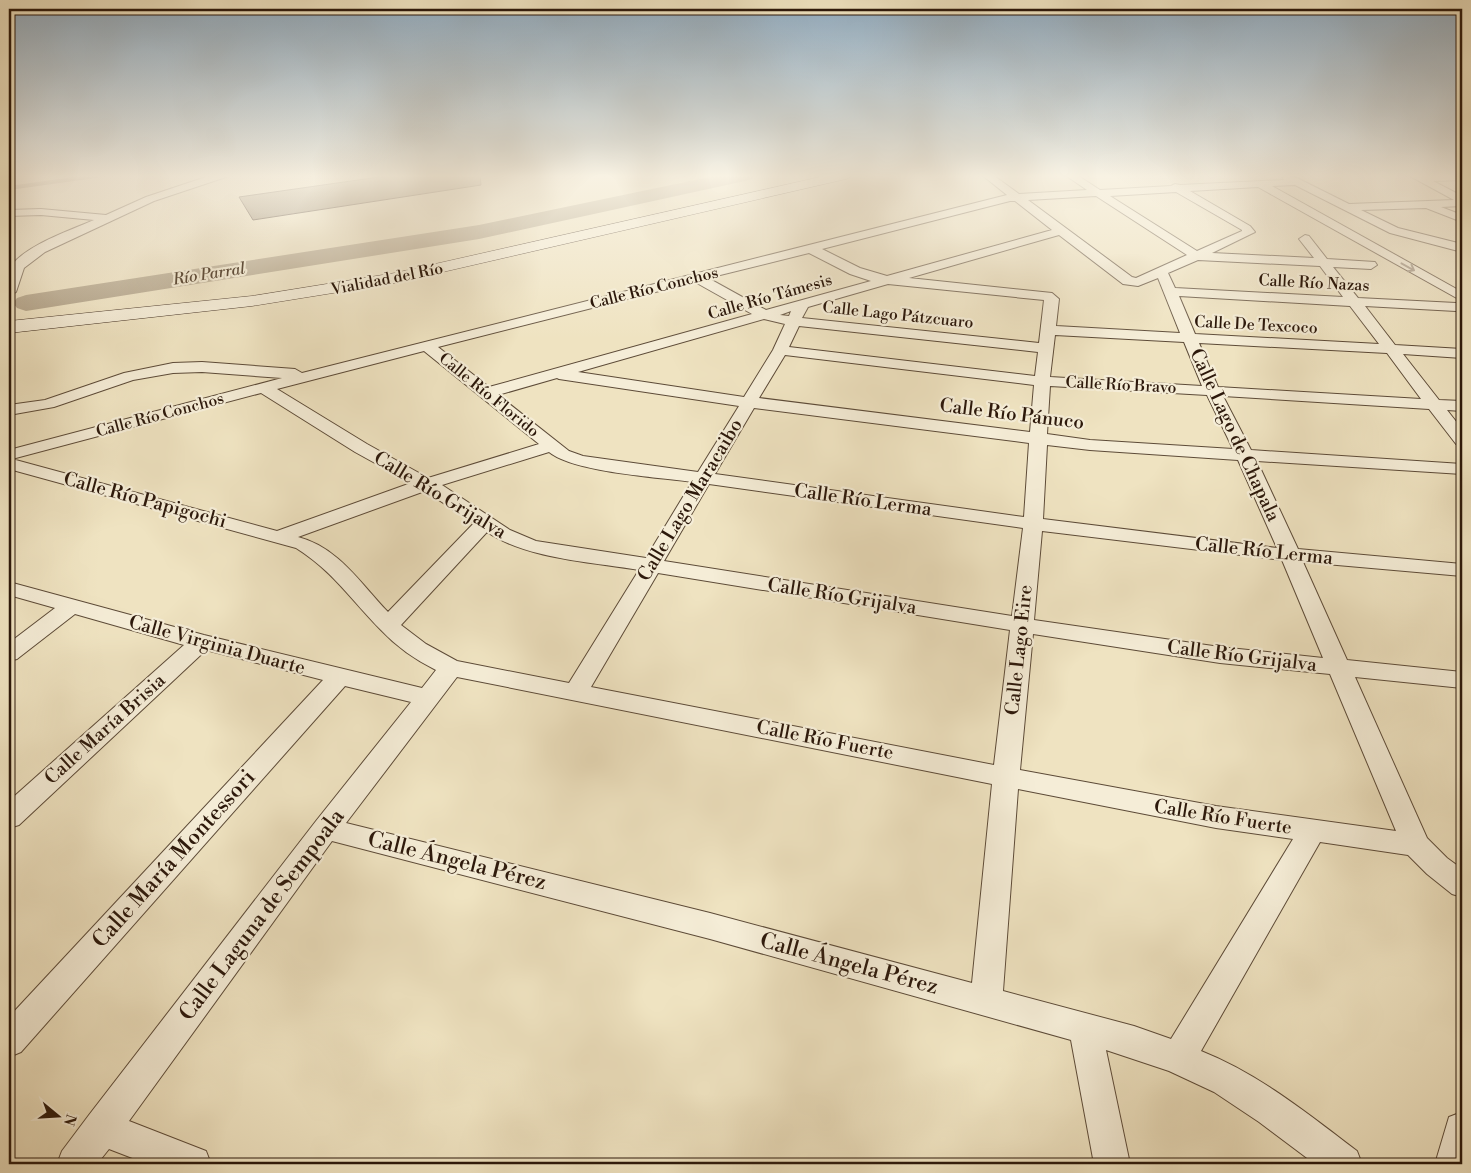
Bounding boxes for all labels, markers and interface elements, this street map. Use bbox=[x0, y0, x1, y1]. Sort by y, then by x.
water label: Río Parral bbox=[170, 258, 247, 290]
street label: Vialidad del Río bbox=[328, 258, 445, 300]
street label: Calle Río Conchos bbox=[588, 262, 720, 314]
one-way arrow bbox=[1401, 262, 1416, 272]
street label: Calle Río Támesis bbox=[706, 270, 834, 324]
street label: Calle Río Nazas bbox=[1258, 270, 1370, 296]
street label: Calle Lago Pátzcuaro bbox=[821, 297, 975, 333]
street label: Calle De Texcoco bbox=[1194, 312, 1318, 338]
street label: Calle Lago de Chapala bbox=[1184, 345, 1286, 526]
street label: Calle Río Florido bbox=[435, 348, 543, 442]
street label: Calle Río Bravo bbox=[1065, 372, 1177, 398]
street label: Calle Río Conchos bbox=[94, 388, 226, 442]
street label: Calle Río Pánuco bbox=[938, 393, 1086, 435]
street label: Calle Lago Maracaibo bbox=[632, 414, 748, 586]
street label: Calle Río Grijalva bbox=[369, 446, 511, 544]
street label: Calle Río Papigochi bbox=[61, 467, 229, 533]
street label: Calle Río Lerma bbox=[793, 478, 934, 522]
street label: Calle Río Lerma bbox=[1194, 532, 1334, 570]
street label: Calle Río Grijalva bbox=[766, 572, 919, 620]
street label: Calle Lago Eire bbox=[1000, 584, 1038, 716]
street label: Calle Virginia Duarte bbox=[126, 610, 308, 680]
street label: Calle Río Grijalva bbox=[1166, 635, 1319, 677]
street label: Calle María Brisia bbox=[40, 668, 171, 790]
street label: Calle Río Fuerte bbox=[754, 715, 896, 765]
street label: Calle María Montessori bbox=[87, 764, 261, 954]
street label: Calle Río Fuerte bbox=[1152, 794, 1294, 840]
street label: Calle Laguna de Sempoala bbox=[174, 803, 351, 1026]
street label: Calle Ángela Pérez bbox=[365, 825, 549, 896]
street label: Calle Ángela Pérez bbox=[757, 926, 941, 1001]
north arrow bbox=[32, 1090, 82, 1140]
text: N bbox=[59, 1112, 80, 1128]

